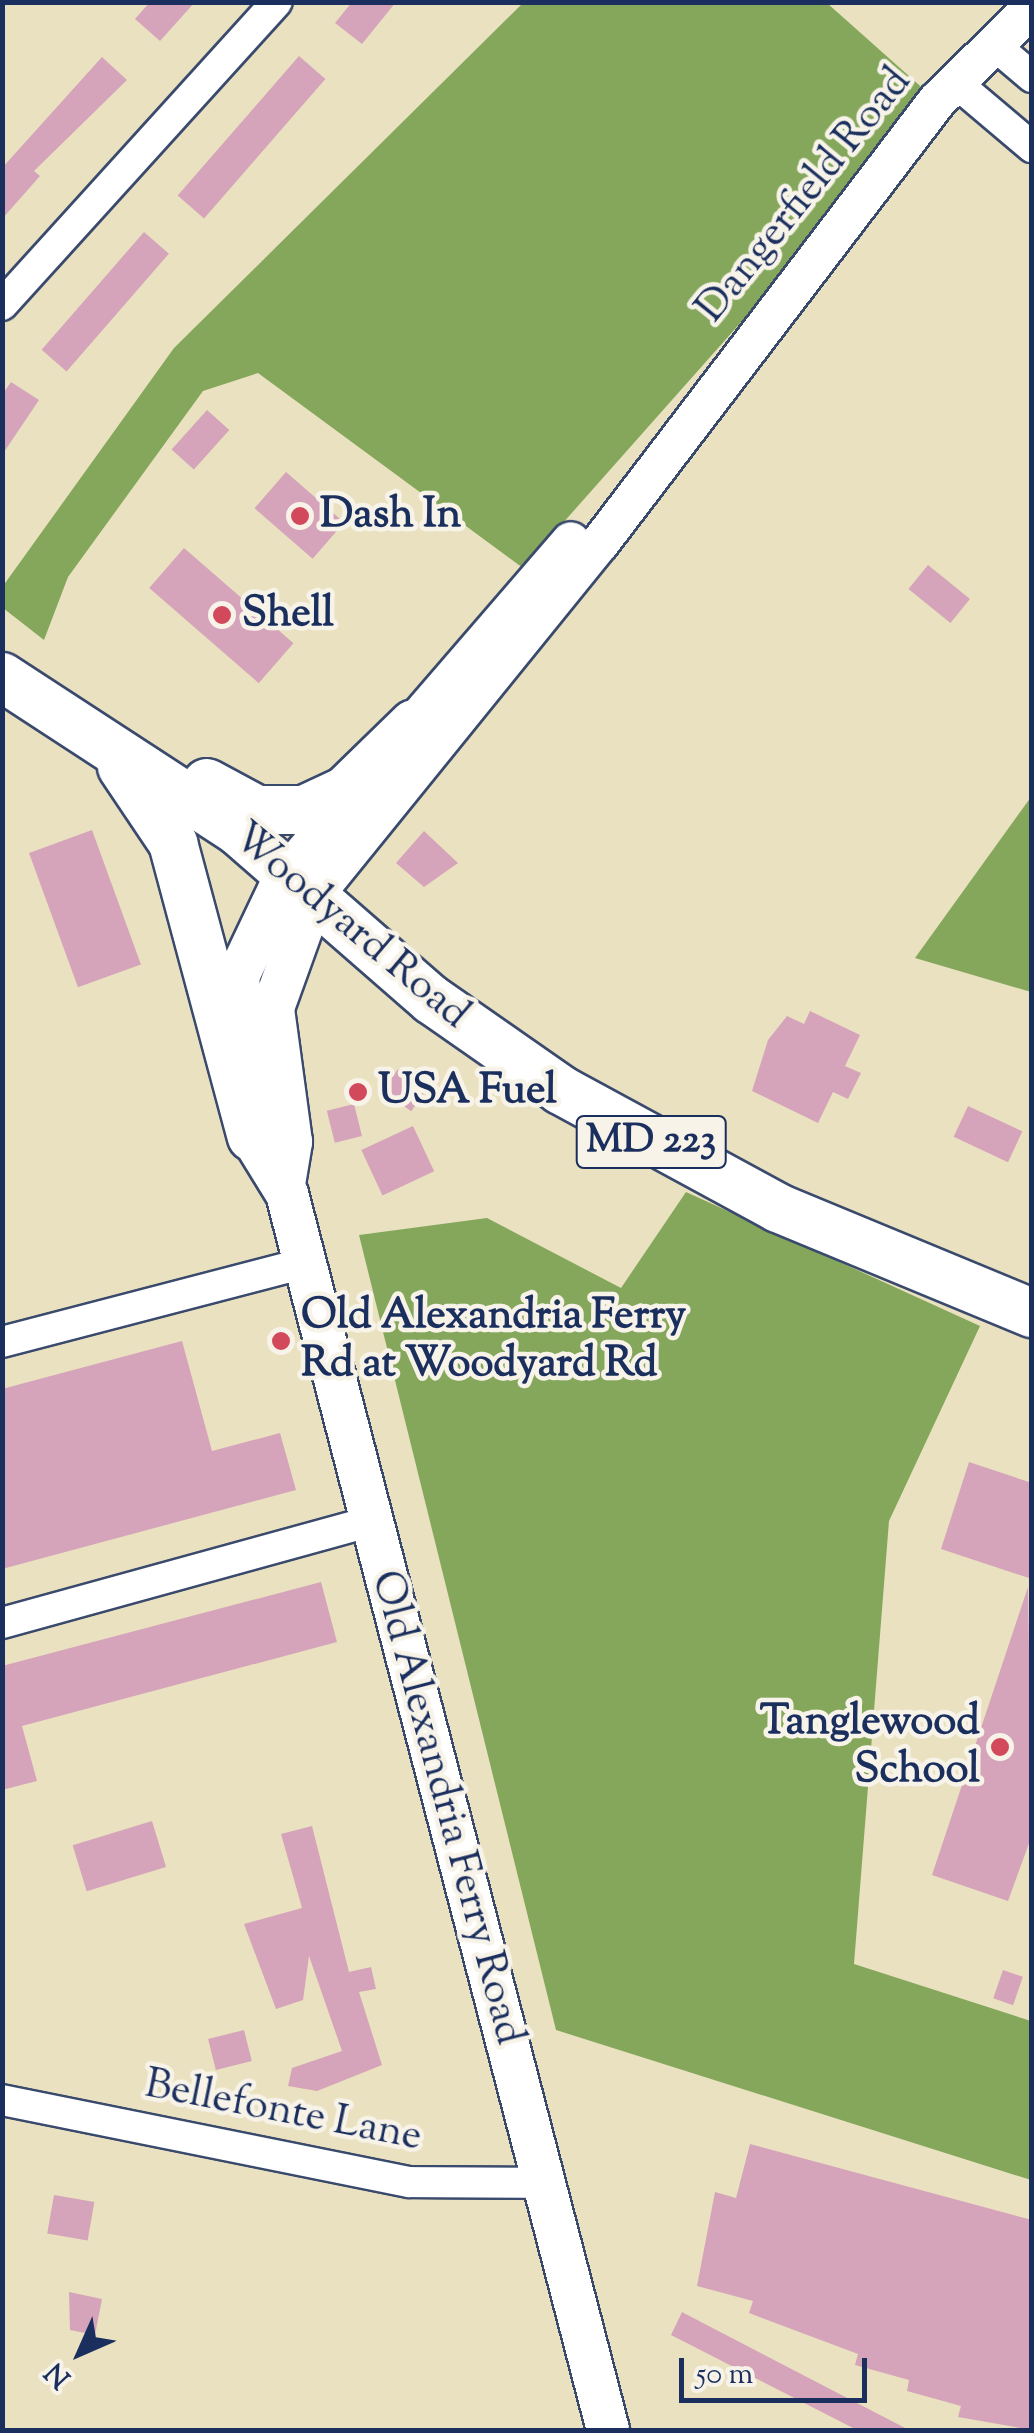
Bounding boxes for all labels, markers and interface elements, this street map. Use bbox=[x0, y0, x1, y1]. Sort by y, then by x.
street label: Dangerfield Road bbox=[687, 58, 923, 334]
place label: Dash In bbox=[320, 491, 461, 541]
marker: Dash In bbox=[289, 505, 311, 527]
place label: Shell bbox=[242, 590, 334, 640]
marker: Shell bbox=[211, 604, 233, 626]
street label: Woodyard Road bbox=[221, 813, 479, 1041]
place label: USA Fuel bbox=[378, 1067, 557, 1117]
marker: USA Fuel bbox=[347, 1081, 369, 1103]
road number: MD 223 bbox=[574, 1107, 728, 1177]
place label: Old Alexandria Ferry Rd at Woodyard Rd bbox=[301, 1292, 686, 1390]
marker: Old Alexandria Ferry Rd at Woodyard Rd bbox=[270, 1330, 292, 1352]
street label: Old Alexandria Ferry Road bbox=[358, 1566, 534, 2050]
place label: Tanglewood School bbox=[760, 1698, 980, 1796]
marker: Tanglewood School bbox=[989, 1736, 1011, 1758]
street label: Bellefonte Lane bbox=[140, 2060, 426, 2164]
north arrow bbox=[30, 2303, 130, 2403]
scale bar bbox=[684, 2338, 872, 2400]
text: N bbox=[37, 2352, 81, 2396]
text: 50 m bbox=[696, 2354, 753, 2397]

